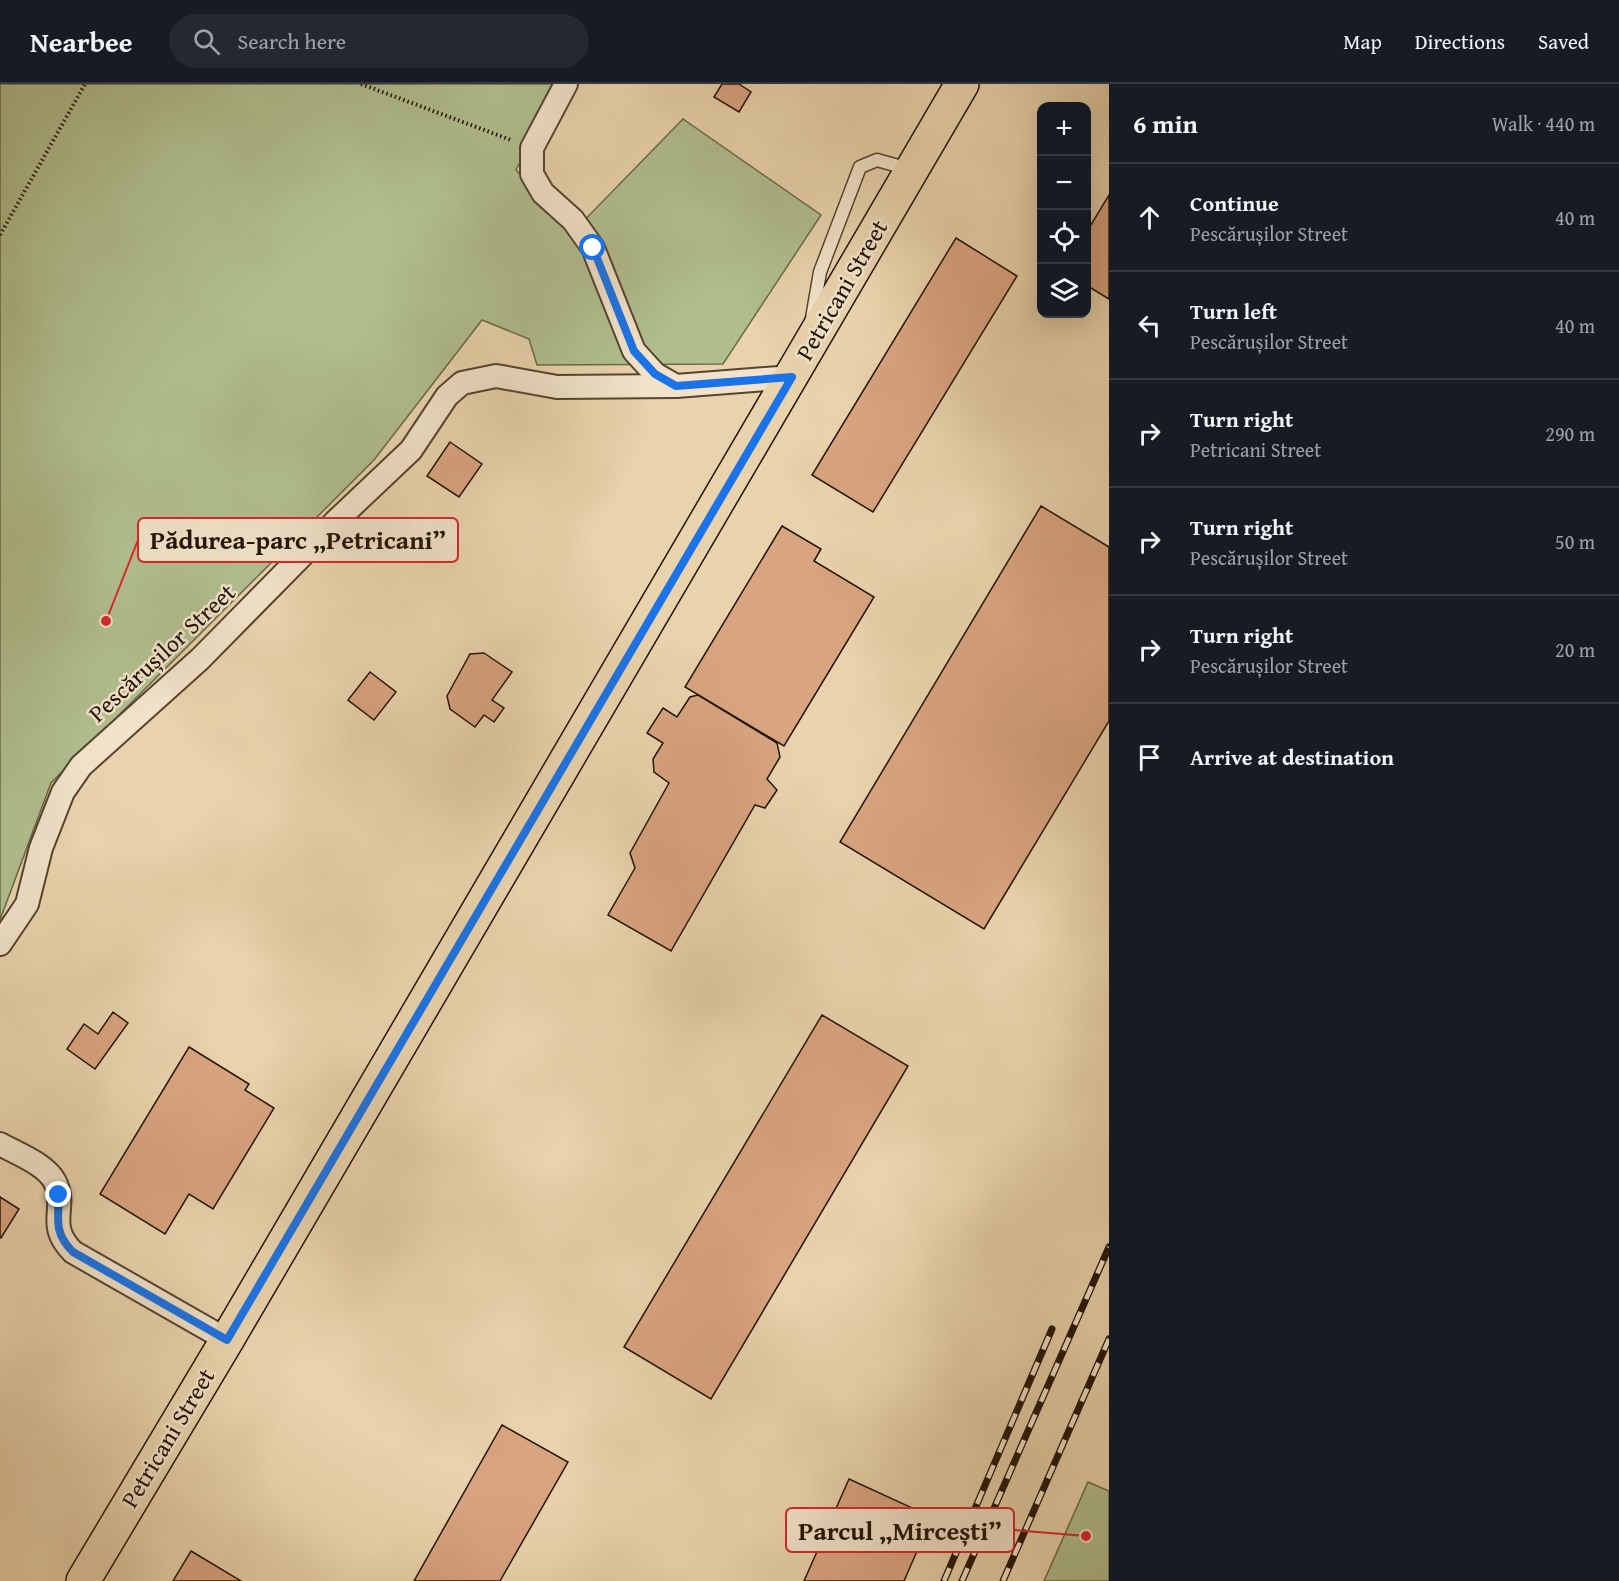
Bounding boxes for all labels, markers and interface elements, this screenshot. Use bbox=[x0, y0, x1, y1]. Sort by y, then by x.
search box bbox=[169, 14, 589, 68]
text: Nearbee bbox=[30, 21, 133, 62]
icon: search bbox=[190, 25, 223, 58]
text: Search here bbox=[238, 25, 346, 57]
text: Map bbox=[1343, 26, 1382, 57]
text: Directions bbox=[1415, 26, 1505, 57]
text: Saved bbox=[1538, 26, 1589, 57]
map controls bbox=[1037, 102, 1091, 318]
button: + bbox=[1037, 102, 1091, 156]
text: 6 min bbox=[1133, 104, 1198, 143]
text: Walk · 440 m bbox=[1492, 109, 1595, 138]
button: − bbox=[1037, 156, 1091, 210]
text: Continue bbox=[1190, 187, 1279, 219]
icon: ahead bbox=[1133, 201, 1166, 234]
text: 40 m bbox=[1555, 203, 1595, 232]
button: locate bbox=[1037, 210, 1091, 264]
street label: Petricani Street bbox=[787, 212, 896, 367]
text: Pescărușilor Street bbox=[1190, 219, 1348, 248]
route start bbox=[579, 234, 605, 260]
button: layers bbox=[1037, 264, 1091, 318]
text: Turn left bbox=[1190, 295, 1277, 327]
icon: left bbox=[1133, 309, 1166, 342]
text: 40 m bbox=[1555, 311, 1595, 340]
text: Pescărușilor Street bbox=[1190, 327, 1348, 356]
text: Turn right bbox=[1190, 403, 1293, 435]
icon: right bbox=[1133, 417, 1166, 450]
text: 290 m bbox=[1545, 419, 1595, 448]
text: Petricani Street bbox=[1190, 435, 1321, 464]
text: Turn right bbox=[1190, 511, 1293, 543]
callout: Pădurea-parc „Petricani” bbox=[138, 518, 458, 562]
text: Pădurea-parc „Petricani” bbox=[150, 520, 446, 559]
icon: right bbox=[1133, 525, 1166, 558]
text: 50 m bbox=[1555, 527, 1595, 556]
text: Pescărușilor Street bbox=[1190, 543, 1348, 572]
street label: Pescărușilor Street bbox=[80, 575, 243, 730]
text: Turn right bbox=[1190, 619, 1293, 651]
icon: right bbox=[1133, 633, 1166, 666]
text: 20 m bbox=[1555, 635, 1595, 664]
text: Pescărușilor Street bbox=[1190, 651, 1348, 680]
icon: arrive bbox=[1133, 741, 1166, 774]
text: Arrive at destination bbox=[1190, 741, 1394, 773]
route end bbox=[45, 1181, 71, 1207]
street label: Petricani Street bbox=[112, 1361, 223, 1514]
callout: Parcul „Mircești” bbox=[786, 1508, 1014, 1552]
text: Parcul „Mircești” bbox=[798, 1511, 1002, 1550]

